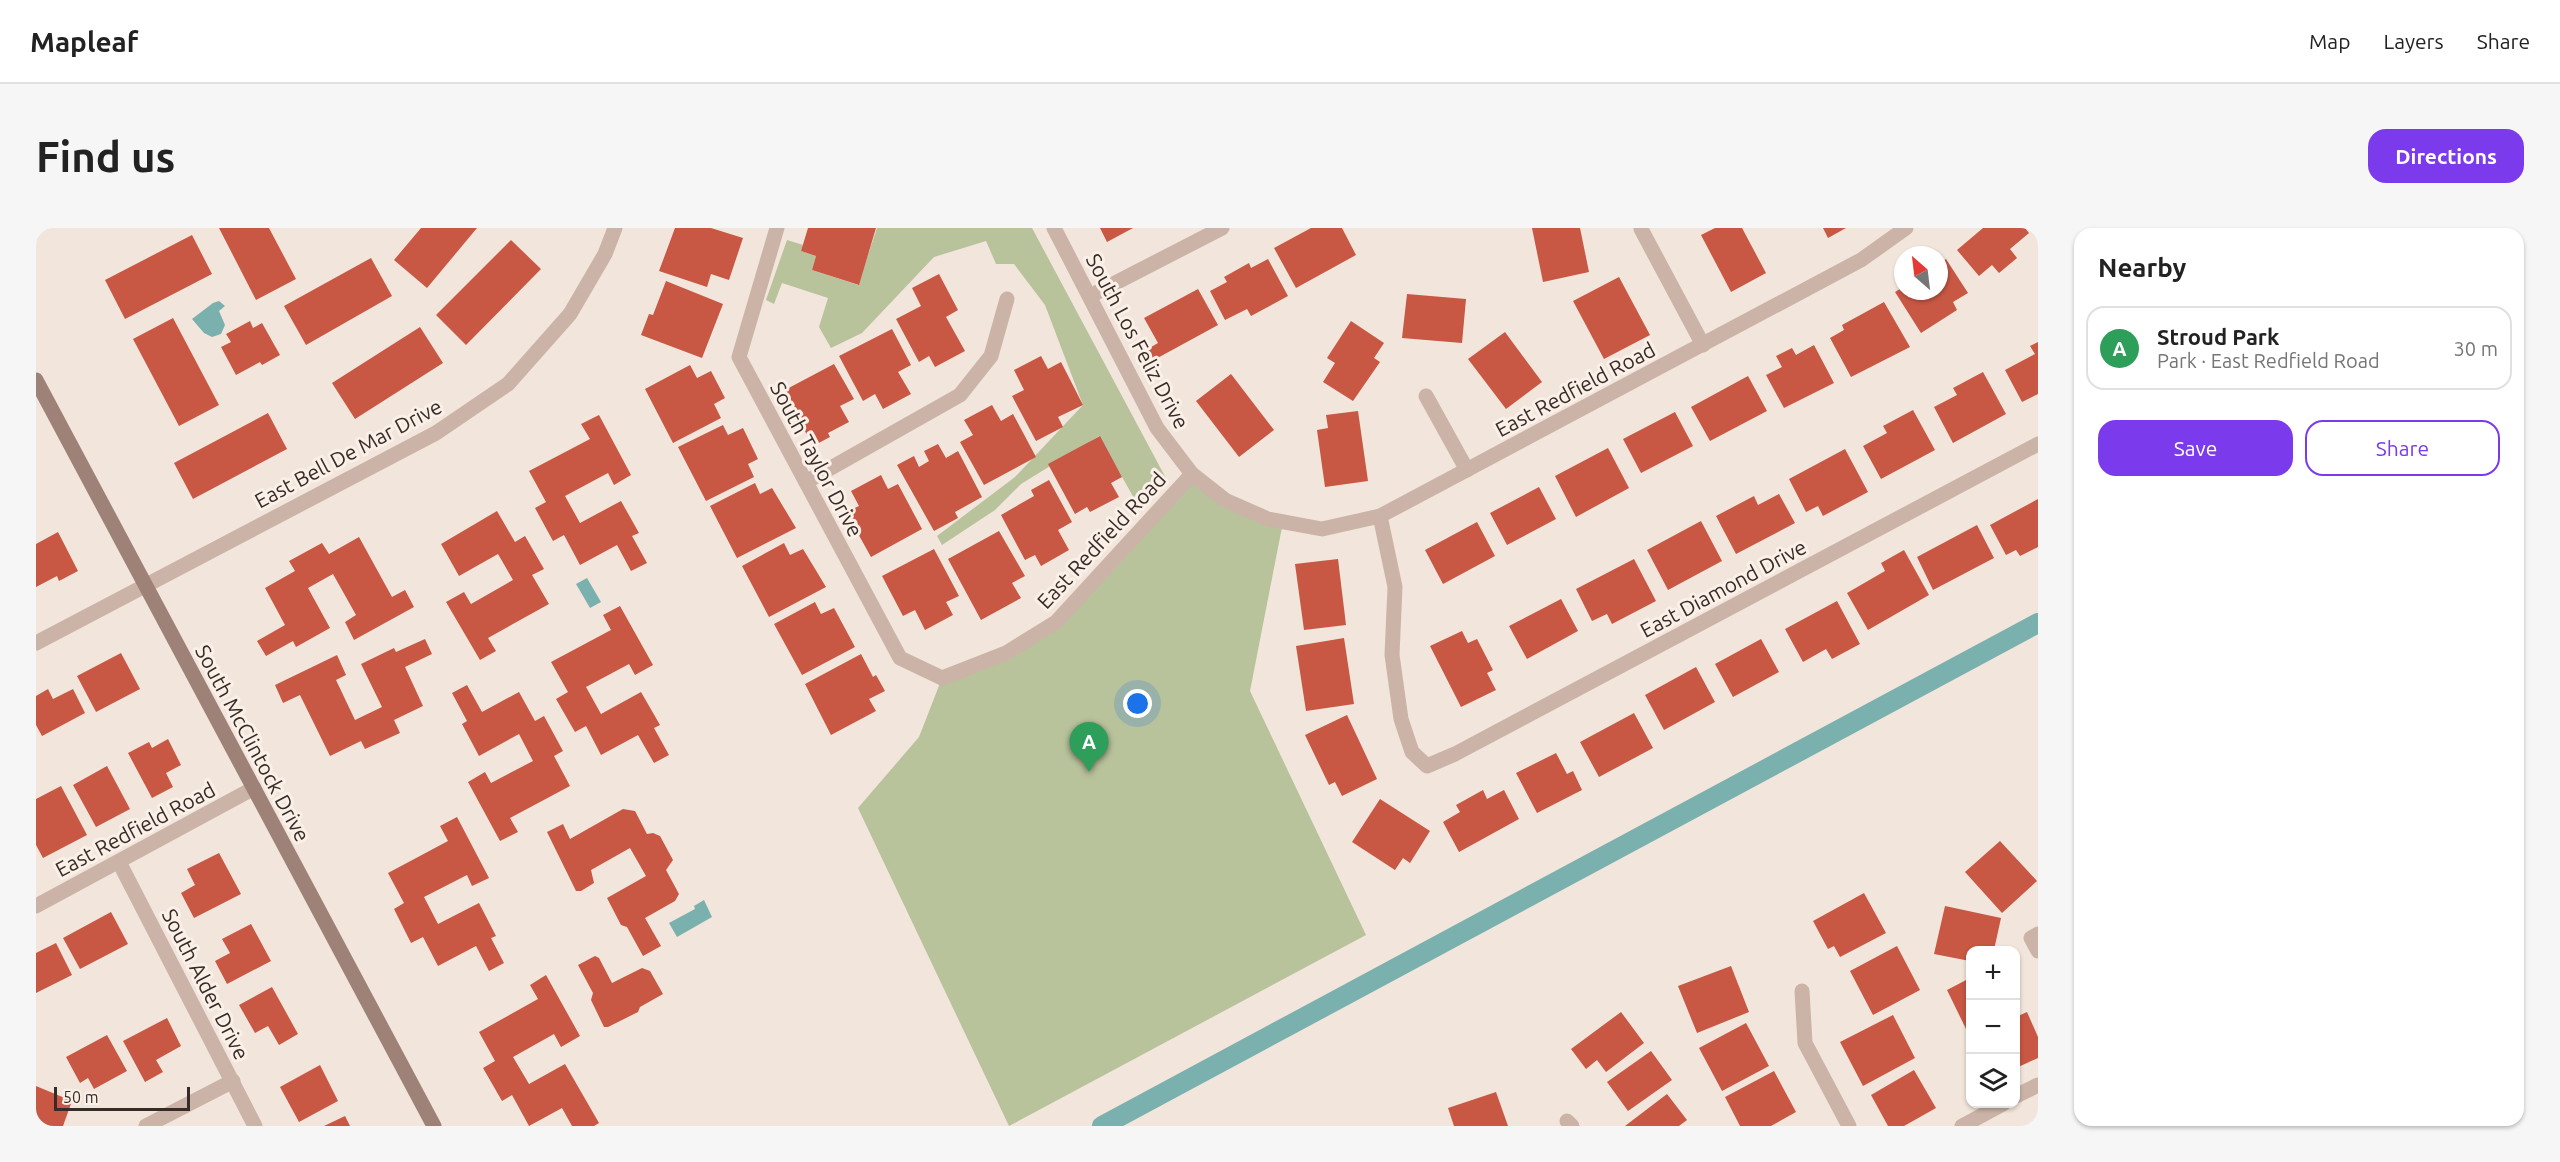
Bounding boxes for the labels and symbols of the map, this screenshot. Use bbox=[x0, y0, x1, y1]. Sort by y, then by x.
north arrow bbox=[1894, 246, 1948, 300]
street label: South Los Feliz Drive bbox=[1082, 249, 1194, 433]
street label: East Redfield Road bbox=[1491, 337, 1659, 441]
street label: South Taylor Drive bbox=[766, 377, 868, 541]
street label: East Bell De Mar Drive bbox=[250, 394, 446, 512]
street label: East Redfield Road bbox=[1032, 467, 1170, 613]
street label: East Diamond Drive bbox=[1636, 534, 1810, 642]
street label: South McClintock Drive bbox=[191, 641, 315, 845]
your location bbox=[1123, 689, 1152, 718]
pin: A bbox=[1070, 722, 1108, 772]
street label: East Redfield Road bbox=[51, 777, 219, 881]
street label: South Alder Drive bbox=[158, 905, 254, 1063]
scale bar bbox=[54, 1084, 190, 1112]

